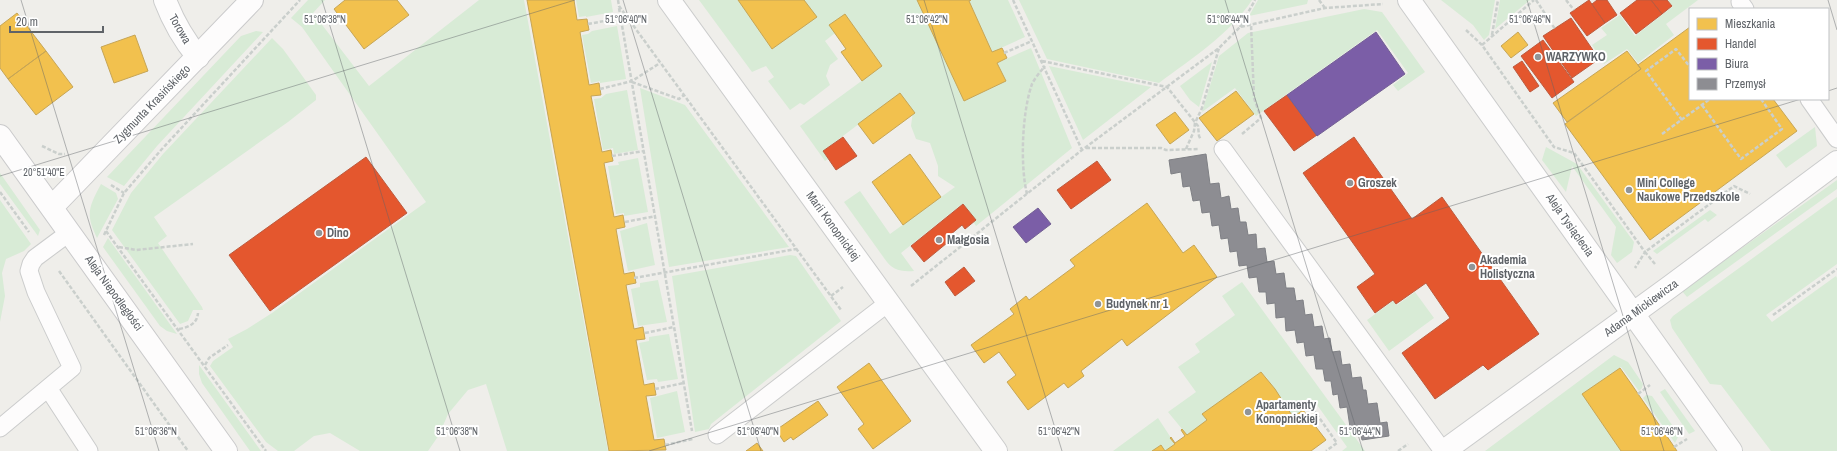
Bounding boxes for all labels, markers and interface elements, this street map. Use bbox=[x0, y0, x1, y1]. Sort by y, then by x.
scale bar bbox=[10, 8, 103, 34]
legend bbox=[1689, 8, 1829, 100]
street label: Torowa bbox=[165, 11, 195, 47]
text: 51°06'38"N bbox=[304, 13, 346, 26]
text: 51°06'40"N bbox=[605, 13, 647, 26]
text: 51°06'42"N bbox=[906, 13, 948, 26]
text: 51°06'44"N bbox=[1207, 13, 1249, 26]
text: 51°06'46"N bbox=[1509, 13, 1551, 26]
text: 20 m bbox=[16, 14, 38, 30]
text: Mieszkania bbox=[1725, 16, 1776, 32]
text: Handel bbox=[1725, 36, 1756, 52]
place label: WARZYWKO bbox=[1546, 49, 1606, 65]
marker: WARZYWKO bbox=[1533, 52, 1543, 62]
text: Biura bbox=[1725, 56, 1749, 72]
street label: Zygmunta Krasińskiego bbox=[110, 61, 194, 147]
text: Przemysł bbox=[1725, 76, 1766, 92]
text: 20°51'40"E bbox=[23, 166, 65, 179]
place label: Groszek bbox=[1358, 175, 1397, 191]
place label: Mini College Naukowe Przedszkole bbox=[1637, 175, 1740, 205]
marker: Groszek bbox=[1345, 178, 1355, 188]
marker: Mini College Naukowe Przedszkole bbox=[1624, 185, 1634, 195]
street label: Marii Konopnickiej bbox=[802, 188, 864, 264]
street label: Aleja Tysiąclecia bbox=[1542, 189, 1598, 260]
place label: Dino bbox=[327, 225, 349, 241]
marker: Dino bbox=[314, 228, 324, 238]
place label: Małgosia bbox=[947, 232, 990, 248]
marker: Małgosia bbox=[934, 235, 944, 245]
street label: Aleja Niepodległości bbox=[81, 251, 147, 334]
place label: Akademia Holistyczna bbox=[1480, 252, 1535, 282]
marker: Akademia Holistyczna bbox=[1467, 262, 1477, 272]
street label: Adama Mickiewicza bbox=[1600, 275, 1682, 341]
place label: Budynek nr 1 bbox=[1106, 296, 1169, 312]
marker: Budynek nr 1 bbox=[1093, 299, 1103, 309]
place label: Apartamenty Konopnickiej bbox=[1256, 397, 1318, 427]
marker: Apartamenty Konopnickiej bbox=[1243, 407, 1253, 417]
text: 51°06'36"N bbox=[135, 425, 177, 438]
text: 51°06'38"N bbox=[436, 425, 478, 438]
text: 51°06'40"N bbox=[737, 425, 779, 438]
text: 51°06'42"N bbox=[1038, 425, 1080, 438]
text: 51°06'44"N bbox=[1339, 425, 1381, 438]
text: 51°06'46"N bbox=[1641, 425, 1683, 438]

